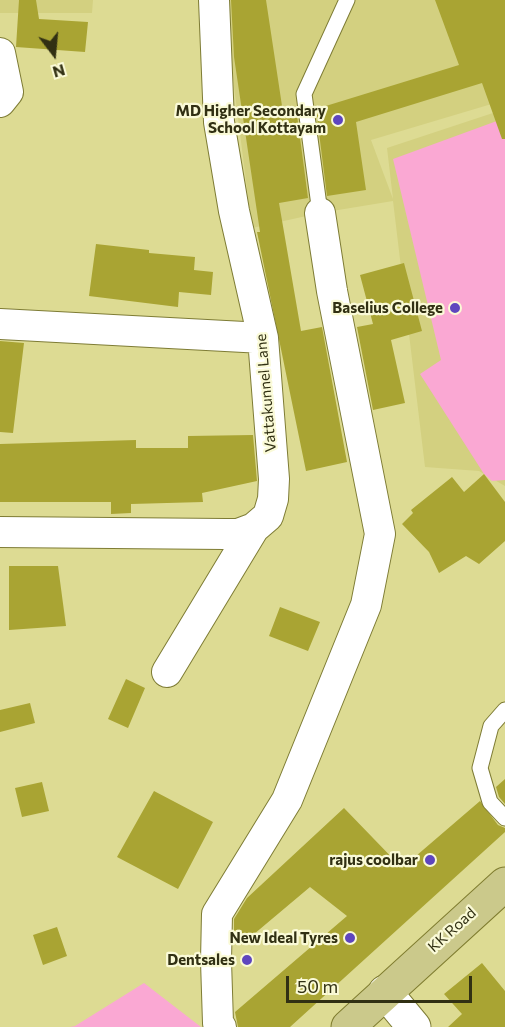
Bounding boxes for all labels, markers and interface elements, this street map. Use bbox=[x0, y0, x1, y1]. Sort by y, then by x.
north arrow bbox=[24, 24, 84, 84]
text: N bbox=[51, 61, 67, 83]
place label: MD Higher Secondary School Kottayam bbox=[175, 102, 326, 137]
marker: MD Higher Secondary School Kottayam bbox=[331, 113, 345, 127]
place label: Baselius College bbox=[332, 299, 443, 317]
marker: Baselius College bbox=[448, 301, 462, 315]
street label: Vattakunnel Lane bbox=[252, 333, 280, 453]
place label: rajus coolbar bbox=[329, 851, 418, 869]
marker: rajus coolbar bbox=[423, 853, 437, 867]
street label: KK Road bbox=[424, 904, 480, 956]
place label: New Ideal Tyres bbox=[230, 929, 338, 947]
marker: New Ideal Tyres bbox=[343, 931, 357, 945]
place label: Dentsales bbox=[167, 951, 235, 969]
marker: Dentsales bbox=[240, 953, 254, 967]
scale bar bbox=[289, 964, 475, 1002]
text: 50 m bbox=[297, 975, 338, 997]

